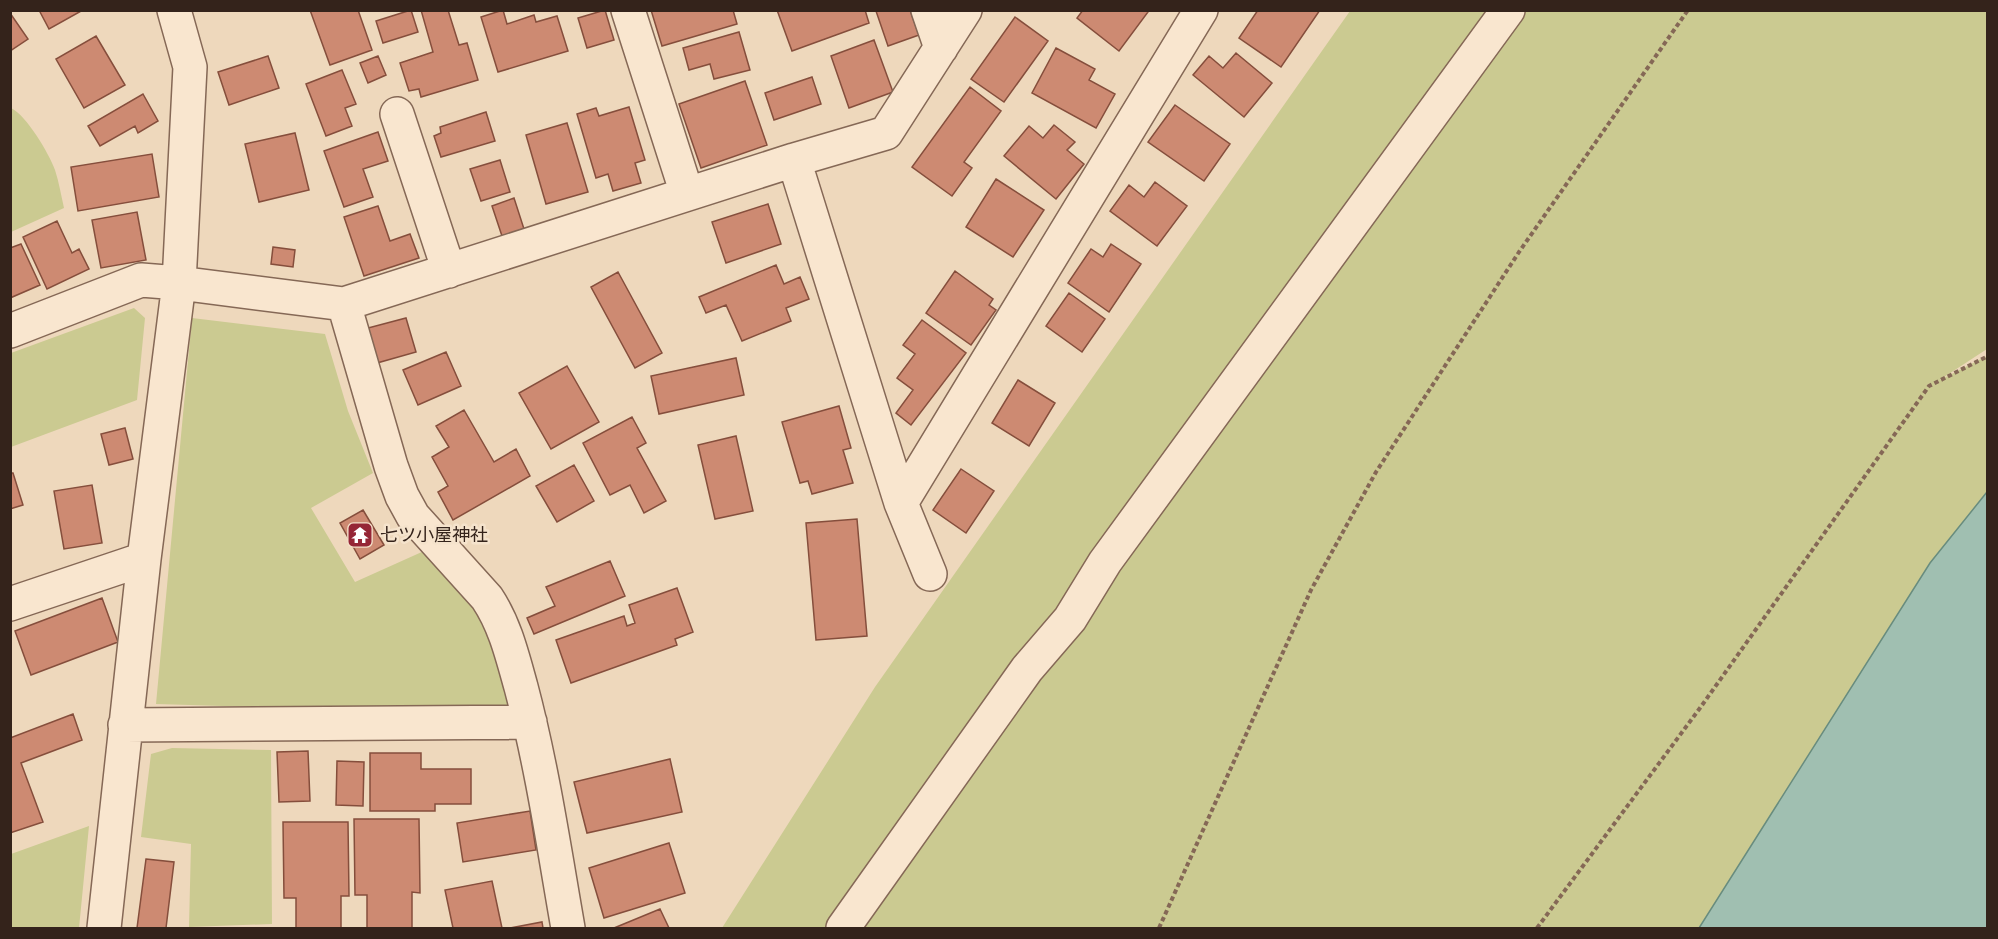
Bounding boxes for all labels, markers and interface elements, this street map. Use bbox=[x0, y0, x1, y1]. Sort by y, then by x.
temple icon: 七ツ小屋神社 bbox=[345, 520, 375, 550]
place label: 七ツ小屋神社 bbox=[380, 522, 488, 549]

